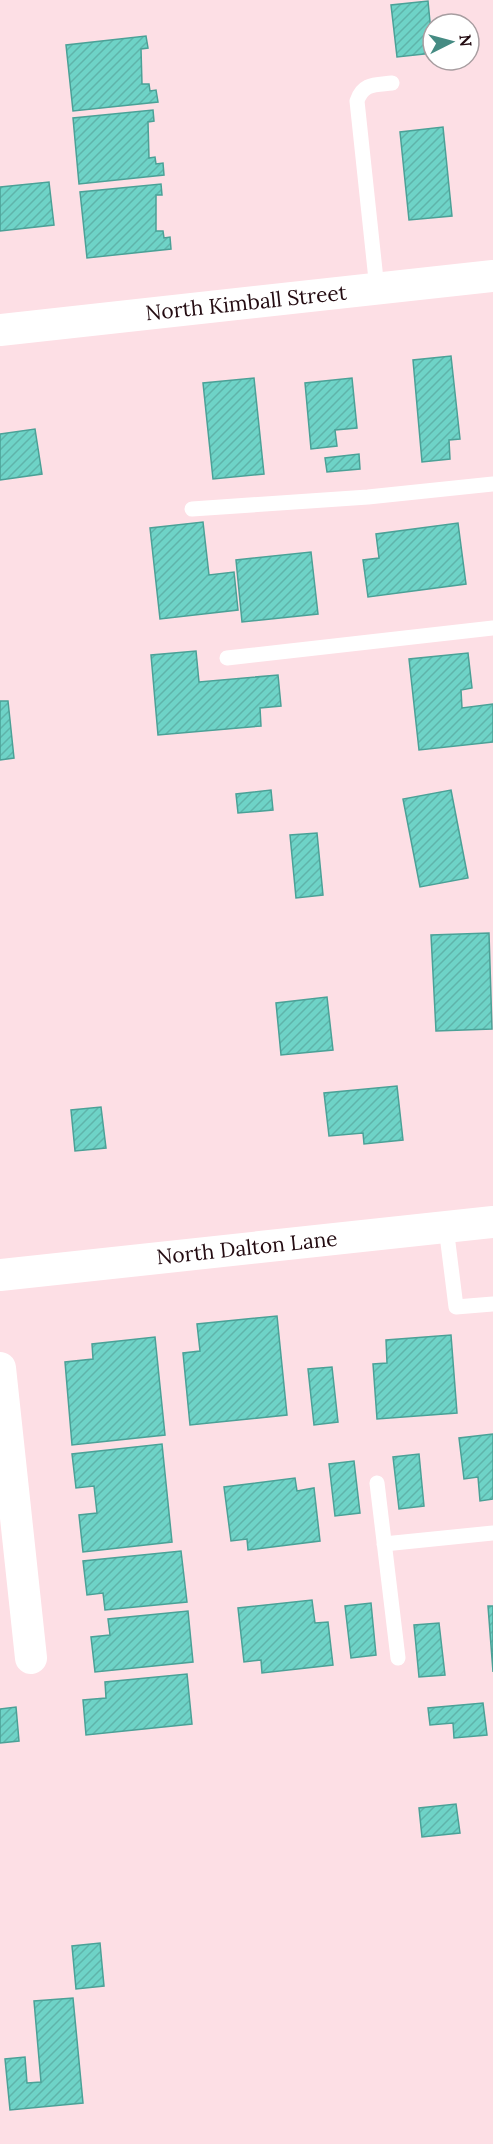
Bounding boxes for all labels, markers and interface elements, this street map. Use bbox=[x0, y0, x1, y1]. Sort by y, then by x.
north arrow bbox=[421, 12, 481, 72]
text: N bbox=[455, 33, 477, 48]
street label: North Kimball Street bbox=[144, 278, 349, 326]
street label: North Dalton Lane bbox=[155, 1225, 339, 1270]

